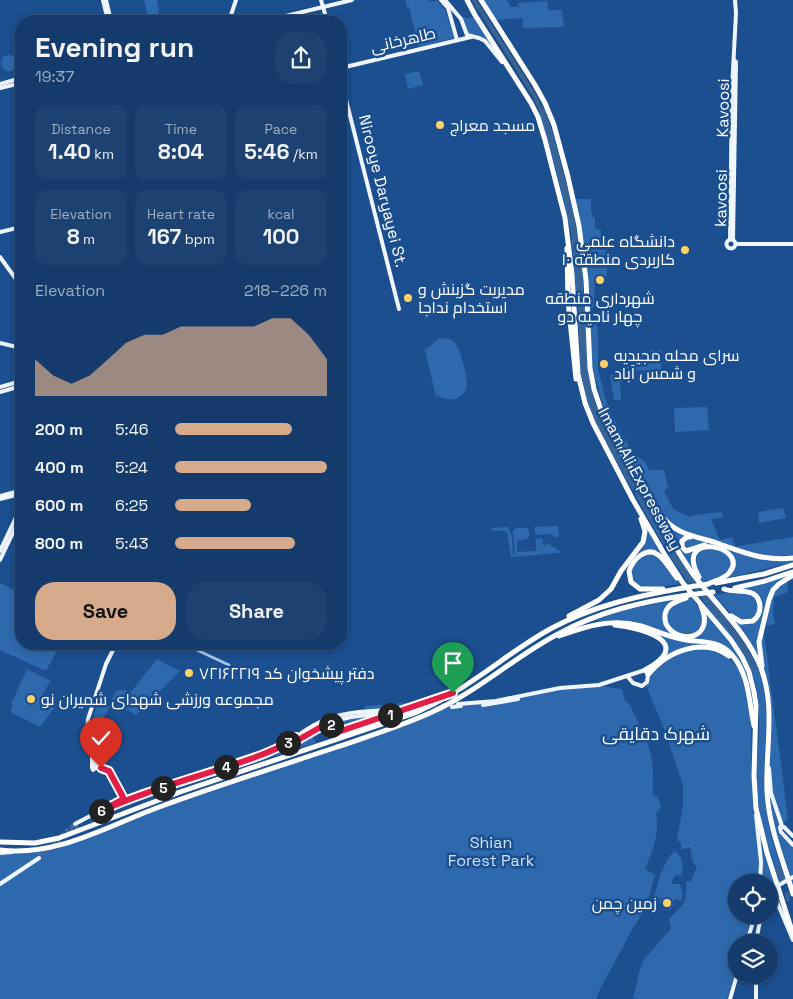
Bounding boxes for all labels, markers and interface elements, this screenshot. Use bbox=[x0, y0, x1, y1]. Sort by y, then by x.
street label: طاهرخانی bbox=[368, 22, 438, 58]
text: Evening run bbox=[35, 29, 194, 65]
button: share bbox=[275, 32, 327, 84]
text: 19:37 bbox=[35, 66, 74, 87]
street label: Kavoosi bbox=[712, 78, 734, 138]
street label: Nirooye Daryayei St. bbox=[354, 112, 412, 270]
place label: مسجد معراج bbox=[450, 115, 535, 137]
marker: مسجد معراج bbox=[434, 119, 446, 131]
text: Distance bbox=[51, 120, 111, 138]
text: Time bbox=[165, 120, 197, 138]
text: Pace bbox=[265, 120, 297, 138]
text: 1.40 bbox=[48, 138, 91, 165]
text: 8:04 bbox=[158, 138, 204, 165]
text: 5:46 bbox=[244, 138, 289, 165]
text: km bbox=[91, 145, 114, 163]
text: /km bbox=[289, 145, 318, 163]
street label: kavoosi bbox=[710, 169, 732, 227]
text: Elevation bbox=[50, 205, 112, 223]
text: Heart rate bbox=[147, 205, 215, 223]
text: kcal bbox=[267, 205, 295, 223]
text: 8 bbox=[67, 223, 79, 250]
text: 167 bbox=[147, 223, 181, 250]
text: 100 bbox=[263, 223, 299, 250]
text: m bbox=[79, 230, 95, 248]
text: bpm bbox=[181, 230, 215, 248]
place label: دانشگاه علمی کاربردی منطقه ۱۰ bbox=[561, 231, 675, 270]
marker: دانشگاه علمی کاربردی منطقه ۱۰ bbox=[679, 244, 691, 256]
marker: شهرداری منطقه چهار ناحیه دو bbox=[594, 274, 606, 286]
place label: مدیریت گزینش و استخدام نداجا bbox=[418, 279, 525, 319]
text: Elevation bbox=[35, 280, 105, 301]
text: 218–226 m bbox=[244, 280, 327, 301]
place label: شهرداری منطقه چهار ناحیه دو bbox=[545, 288, 655, 328]
marker: مدیریت گزینش و استخدام نداجا bbox=[402, 292, 414, 304]
place label: سرای محله مجیدیه و شمس آباد bbox=[614, 345, 739, 384]
marker: سرای محله مجیدیه و شمس آباد bbox=[598, 358, 610, 370]
street label: Imam Ali Expressway bbox=[593, 404, 687, 554]
text: 200 m bbox=[35, 419, 83, 440]
text: 5:46 bbox=[115, 419, 148, 440]
text: 400 m bbox=[35, 457, 84, 478]
text: 5:24 bbox=[115, 457, 148, 478]
text: 600 m bbox=[35, 495, 83, 516]
text: 6:25 bbox=[115, 495, 148, 516]
text: 800 m bbox=[35, 533, 83, 554]
text: 5:43 bbox=[115, 533, 148, 554]
button: Save bbox=[35, 582, 176, 640]
button: Share bbox=[186, 582, 327, 640]
pin bbox=[432, 642, 474, 693]
icon: arrive bbox=[439, 649, 467, 677]
place label: دفتر پیشخوان کد ۷۲۱۶۲۲۱۹ bbox=[199, 663, 375, 685]
marker: دفتر پیشخوان کد ۷۲۱۶۲۲۱۹ bbox=[183, 667, 195, 679]
place label: مجموعه ورزشی شهدای شمیران نو bbox=[41, 689, 274, 710]
marker: مجموعه ورزشی شهدای شمیران نو bbox=[25, 693, 37, 705]
pin: 1 bbox=[378, 702, 402, 728]
text: 1 bbox=[387, 706, 394, 724]
pin: 2 bbox=[318, 712, 344, 738]
text: 2 bbox=[327, 716, 336, 734]
pin bbox=[80, 717, 122, 768]
district label: شهرک دقایقی bbox=[602, 722, 710, 745]
icon: check bbox=[87, 724, 115, 752]
pin: 3 bbox=[276, 730, 300, 756]
text: 3 bbox=[284, 734, 293, 752]
pin: 4 bbox=[214, 754, 238, 780]
text: 4 bbox=[222, 758, 231, 776]
pin: 5 bbox=[150, 776, 176, 800]
text: 5 bbox=[159, 779, 168, 797]
pin: 6 bbox=[88, 798, 114, 824]
text: 6 bbox=[97, 802, 106, 820]
park label: Shian Forest Park bbox=[448, 832, 535, 871]
map controls bbox=[728, 874, 778, 984]
button: locate bbox=[728, 874, 778, 924]
place label: زمین چمن bbox=[592, 893, 657, 915]
marker: زمین چمن bbox=[661, 897, 673, 909]
button: layers bbox=[728, 934, 778, 984]

